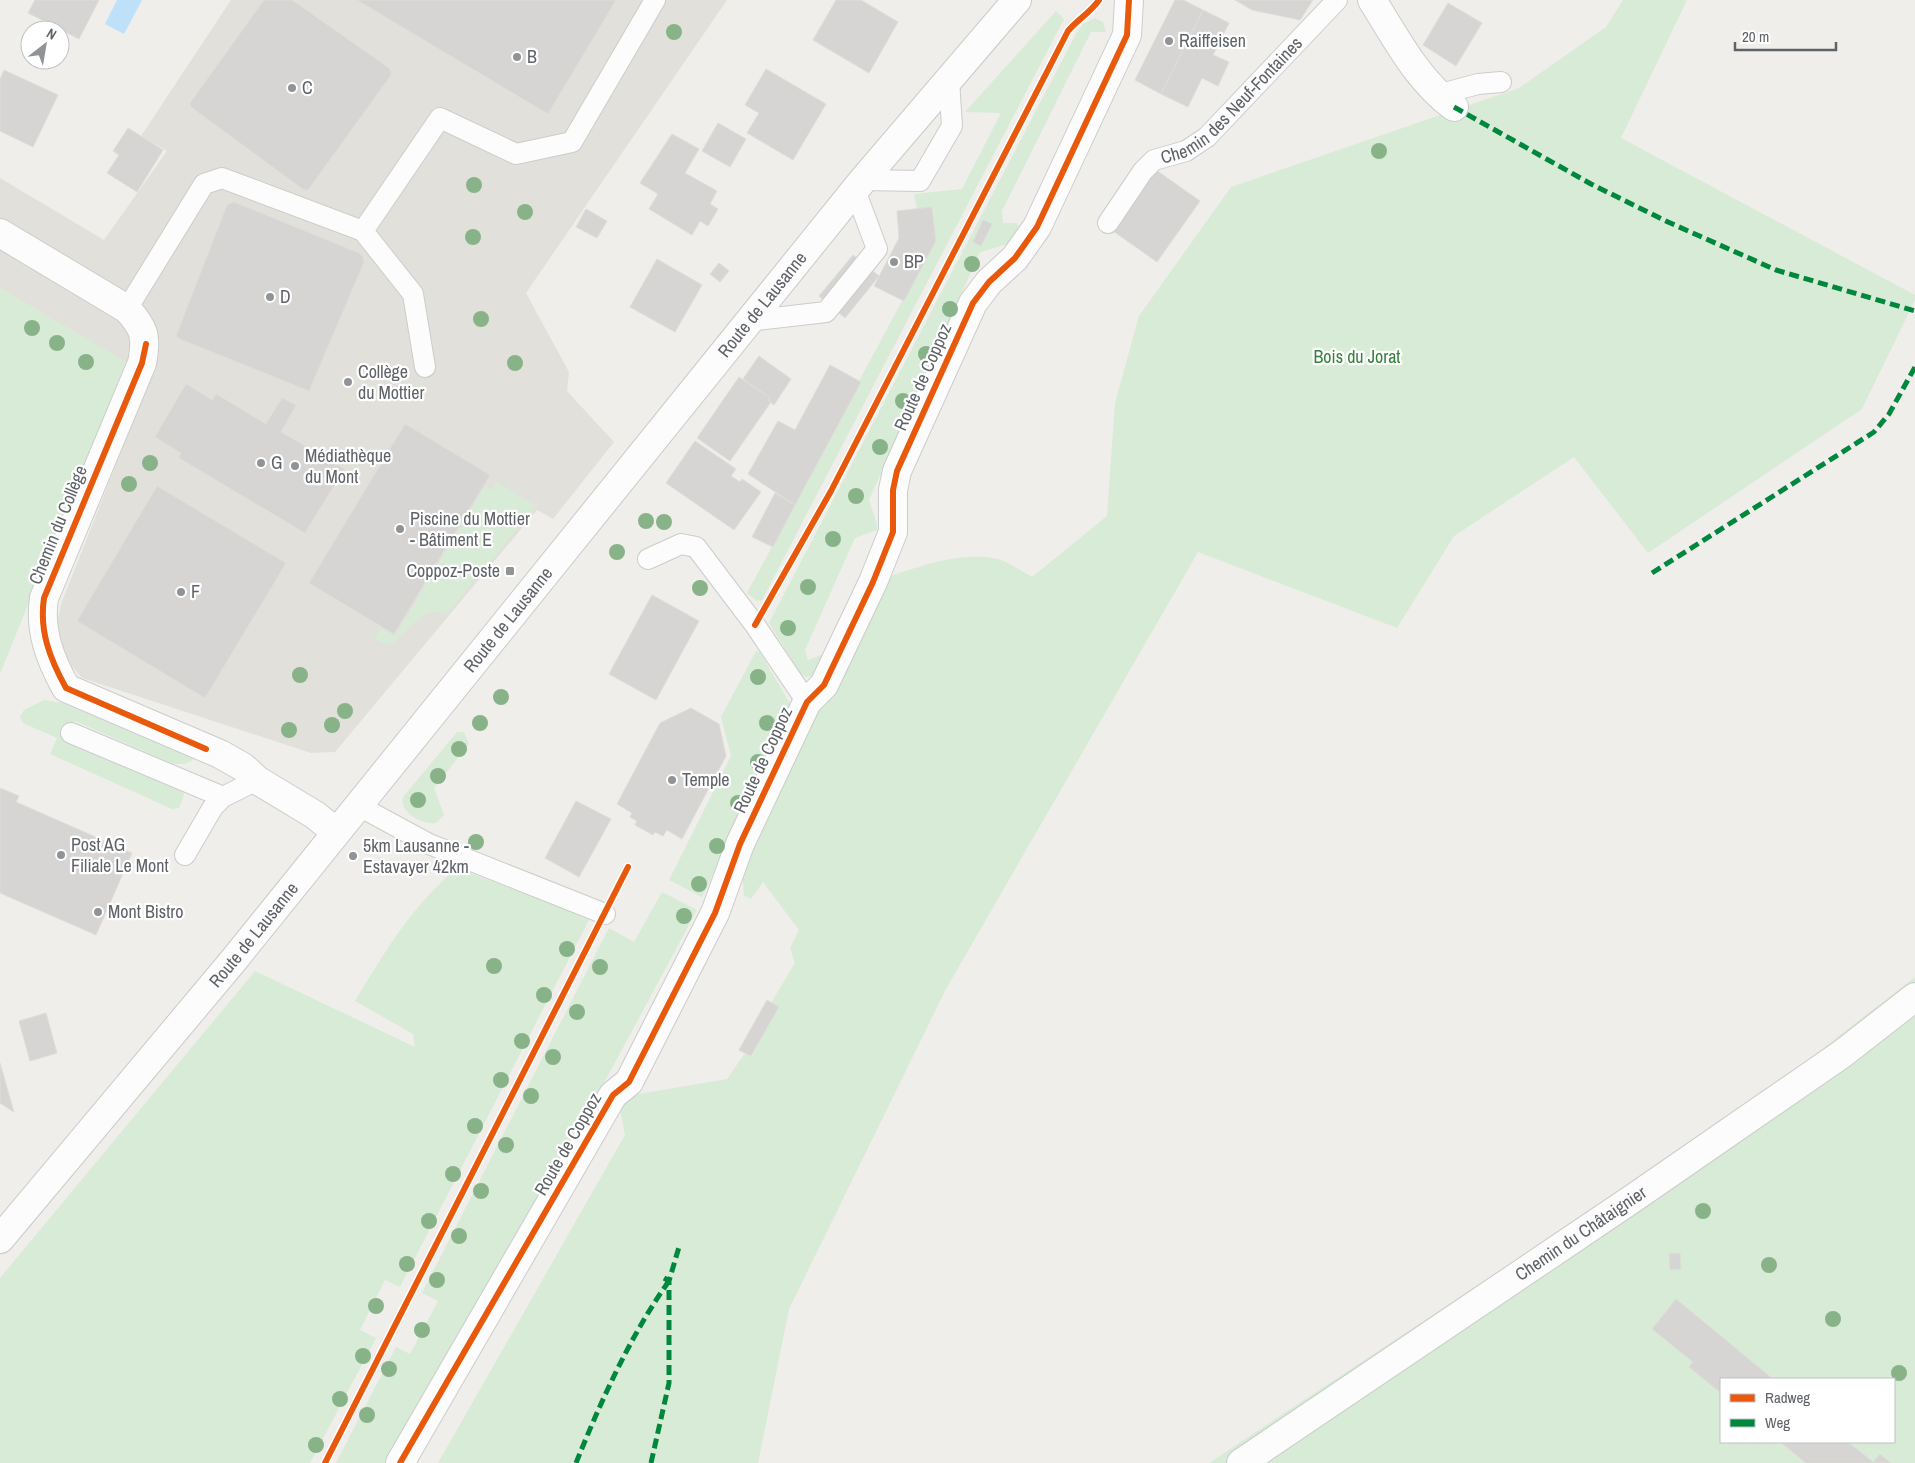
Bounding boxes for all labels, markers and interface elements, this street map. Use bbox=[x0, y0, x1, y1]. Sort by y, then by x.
north arrow bbox=[20, 20, 70, 70]
scale bar bbox=[1735, 20, 1836, 52]
text: N bbox=[44, 24, 60, 44]
text: 20 m bbox=[1742, 26, 1769, 47]
place label: Raiffeisen bbox=[1179, 28, 1246, 53]
street label: Chemin des Neuf-Fontaines bbox=[1158, 31, 1308, 170]
marker: Raiffeisen bbox=[1163, 35, 1175, 47]
place label: B bbox=[527, 44, 537, 69]
marker: B bbox=[511, 51, 523, 63]
place label: C bbox=[302, 75, 313, 100]
marker: C bbox=[286, 82, 298, 94]
street label: Route de Lausanne bbox=[712, 246, 812, 362]
place label: BP bbox=[904, 249, 924, 274]
marker: BP bbox=[888, 256, 900, 268]
place label: D bbox=[280, 284, 291, 309]
marker: D bbox=[264, 291, 276, 303]
street label: Route de Coppoz bbox=[888, 319, 957, 434]
park label: Bois du Jorat bbox=[1314, 344, 1400, 369]
place label: Collège du Mottier bbox=[358, 359, 425, 405]
marker: Collège du Mottier bbox=[342, 376, 354, 388]
place label: Médiathèque du Mont bbox=[305, 443, 391, 489]
place label: G bbox=[271, 450, 282, 475]
marker: G bbox=[255, 457, 267, 469]
marker: Médiathèque du Mont bbox=[289, 460, 301, 472]
street label: Chemin du Collège bbox=[22, 462, 93, 588]
place label: Piscine du Mottier - Bâtiment E bbox=[410, 506, 530, 552]
marker: Piscine du Mottier - Bâtiment E bbox=[394, 523, 406, 535]
place label: Coppoz-Poste bbox=[406, 558, 500, 583]
street label: Route de Lausanne bbox=[458, 562, 558, 678]
marker: Coppoz-Poste bbox=[504, 565, 516, 577]
place label: F bbox=[191, 579, 200, 604]
marker: F bbox=[175, 586, 187, 598]
street label: Route de Coppoz bbox=[727, 702, 798, 817]
place label: Temple bbox=[682, 767, 730, 792]
marker: Temple bbox=[666, 774, 678, 786]
place label: Post AG Filiale Le Mont bbox=[71, 832, 169, 878]
place label: 5km Lausanne - Estavayer 42km bbox=[363, 833, 469, 879]
marker: Post AG Filiale Le Mont bbox=[55, 849, 67, 861]
marker: 5km Lausanne - Estavayer 42km bbox=[347, 850, 359, 862]
street label: Route de Lausanne bbox=[203, 877, 304, 993]
place label: Mont Bistro bbox=[108, 899, 183, 924]
marker: Mont Bistro bbox=[92, 906, 104, 918]
street label: Route de Coppoz bbox=[528, 1088, 607, 1200]
street label: Chemin du Châtaignier bbox=[1510, 1180, 1651, 1287]
legend bbox=[1720, 1378, 1895, 1443]
text: Radweg bbox=[1765, 1387, 1810, 1408]
text: Weg bbox=[1765, 1412, 1790, 1433]

